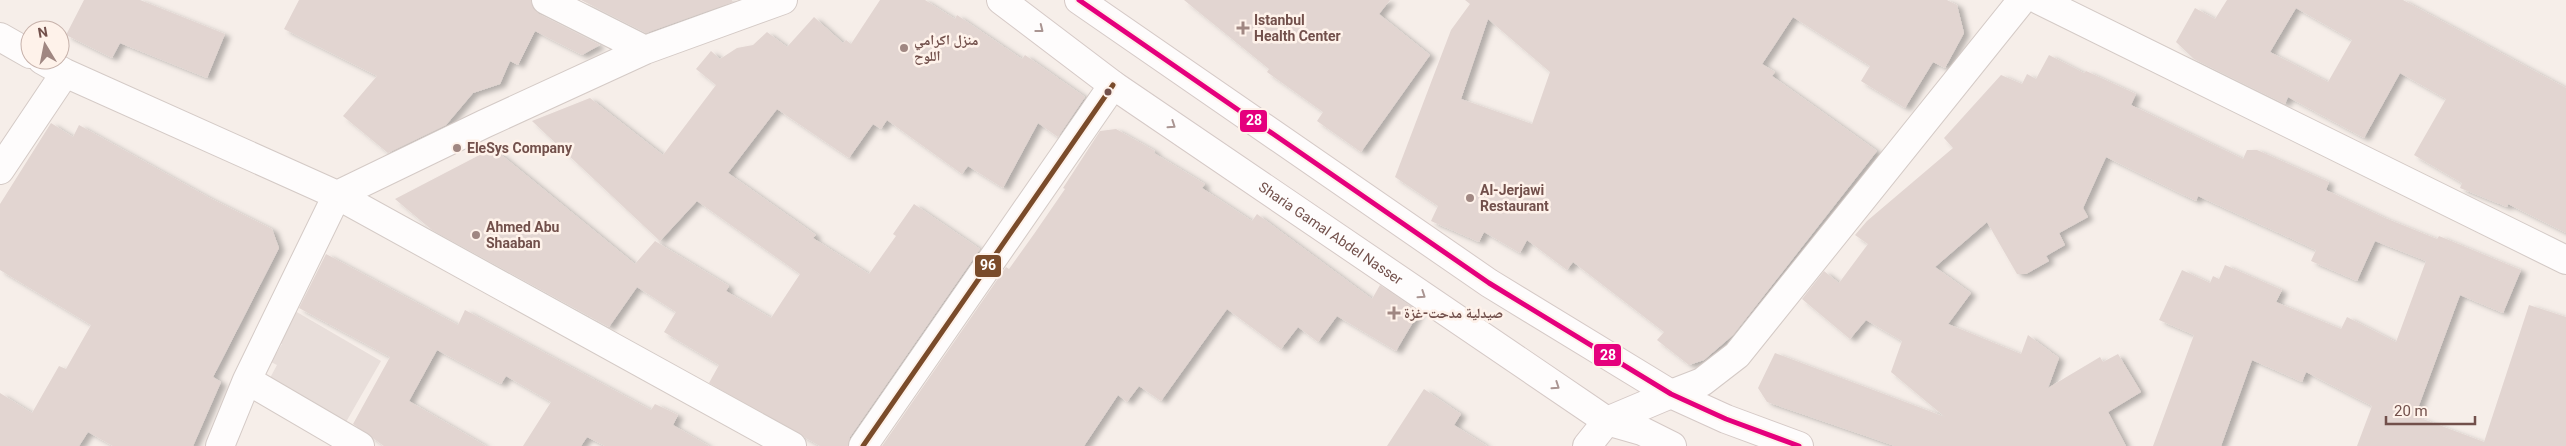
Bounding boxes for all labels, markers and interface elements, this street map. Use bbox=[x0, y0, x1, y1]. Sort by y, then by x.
place label: Istanbul Health Center bbox=[1254, 12, 1341, 44]
north arrow bbox=[20, 20, 70, 70]
marker: Istanbul Health Center bbox=[1236, 21, 1250, 35]
text: N bbox=[36, 23, 49, 41]
one-way arrow bbox=[1034, 23, 1044, 32]
place label: منزل اكرامي اللوح bbox=[914, 32, 978, 65]
marker: منزل اكرامي اللوح bbox=[898, 42, 910, 54]
unlabelled marker bbox=[1103, 87, 1113, 97]
line badge: 28 bbox=[1239, 109, 1268, 133]
text: 28 bbox=[1246, 112, 1262, 128]
one-way arrow bbox=[1166, 119, 1175, 128]
place label: EleSys Company bbox=[467, 140, 573, 156]
marker: EleSys Company bbox=[451, 142, 463, 154]
street label: Sharia Gamal Abdel Nasser bbox=[1256, 179, 1406, 288]
place label: Al-Jerjawi Restaurant bbox=[1480, 182, 1549, 214]
marker: Al-Jerjawi Restaurant bbox=[1464, 192, 1476, 204]
place label: Ahmed Abu Shaaban bbox=[486, 219, 560, 251]
marker: Ahmed Abu Shaaban bbox=[470, 229, 482, 241]
line badge: 96 bbox=[974, 254, 1002, 278]
text: 96 bbox=[980, 257, 996, 273]
one-way arrow bbox=[1416, 289, 1425, 298]
place label: صيدلية مدحت-غزة bbox=[1404, 305, 1503, 321]
marker: صيدلية مدحت-غزة bbox=[1388, 307, 1400, 319]
line badge: 28 bbox=[1593, 343, 1622, 367]
text: 28 bbox=[1600, 347, 1616, 363]
one-way arrow bbox=[1550, 380, 1560, 389]
scale bar bbox=[2386, 394, 2475, 426]
text: 20 m bbox=[2394, 402, 2428, 420]

